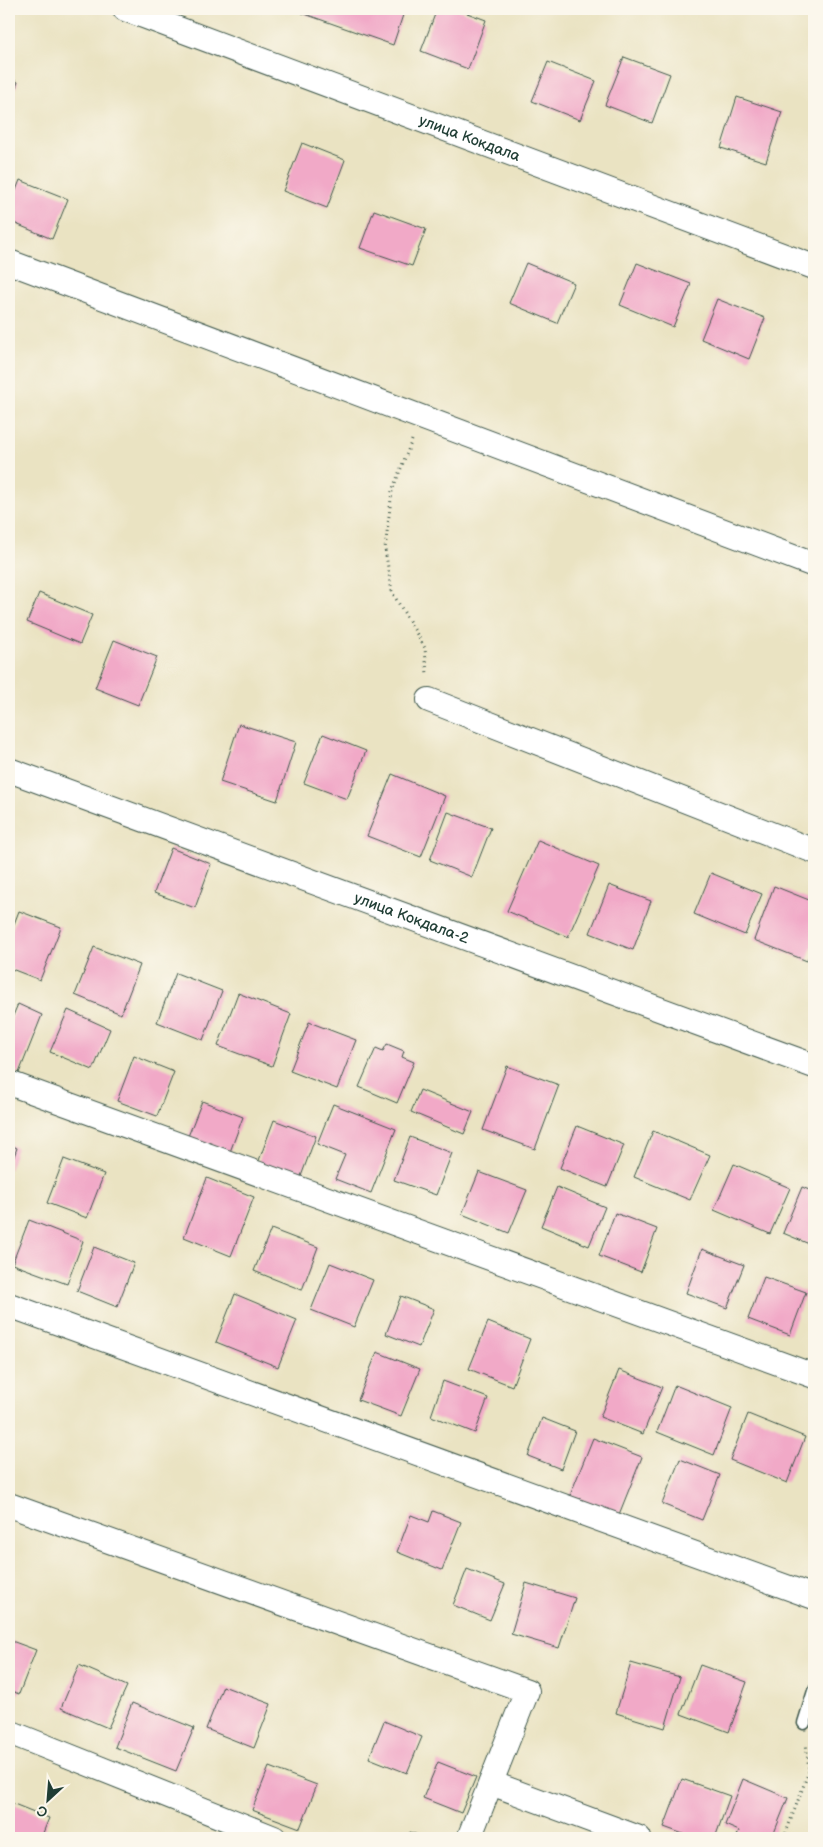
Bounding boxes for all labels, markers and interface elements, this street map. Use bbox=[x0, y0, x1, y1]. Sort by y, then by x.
street label: улица Кокдала bbox=[416, 111, 523, 166]
street label: улица Кокдала-2 bbox=[351, 889, 472, 948]
north arrow bbox=[22, 1774, 72, 1824]
text: С bbox=[34, 1801, 51, 1821]

